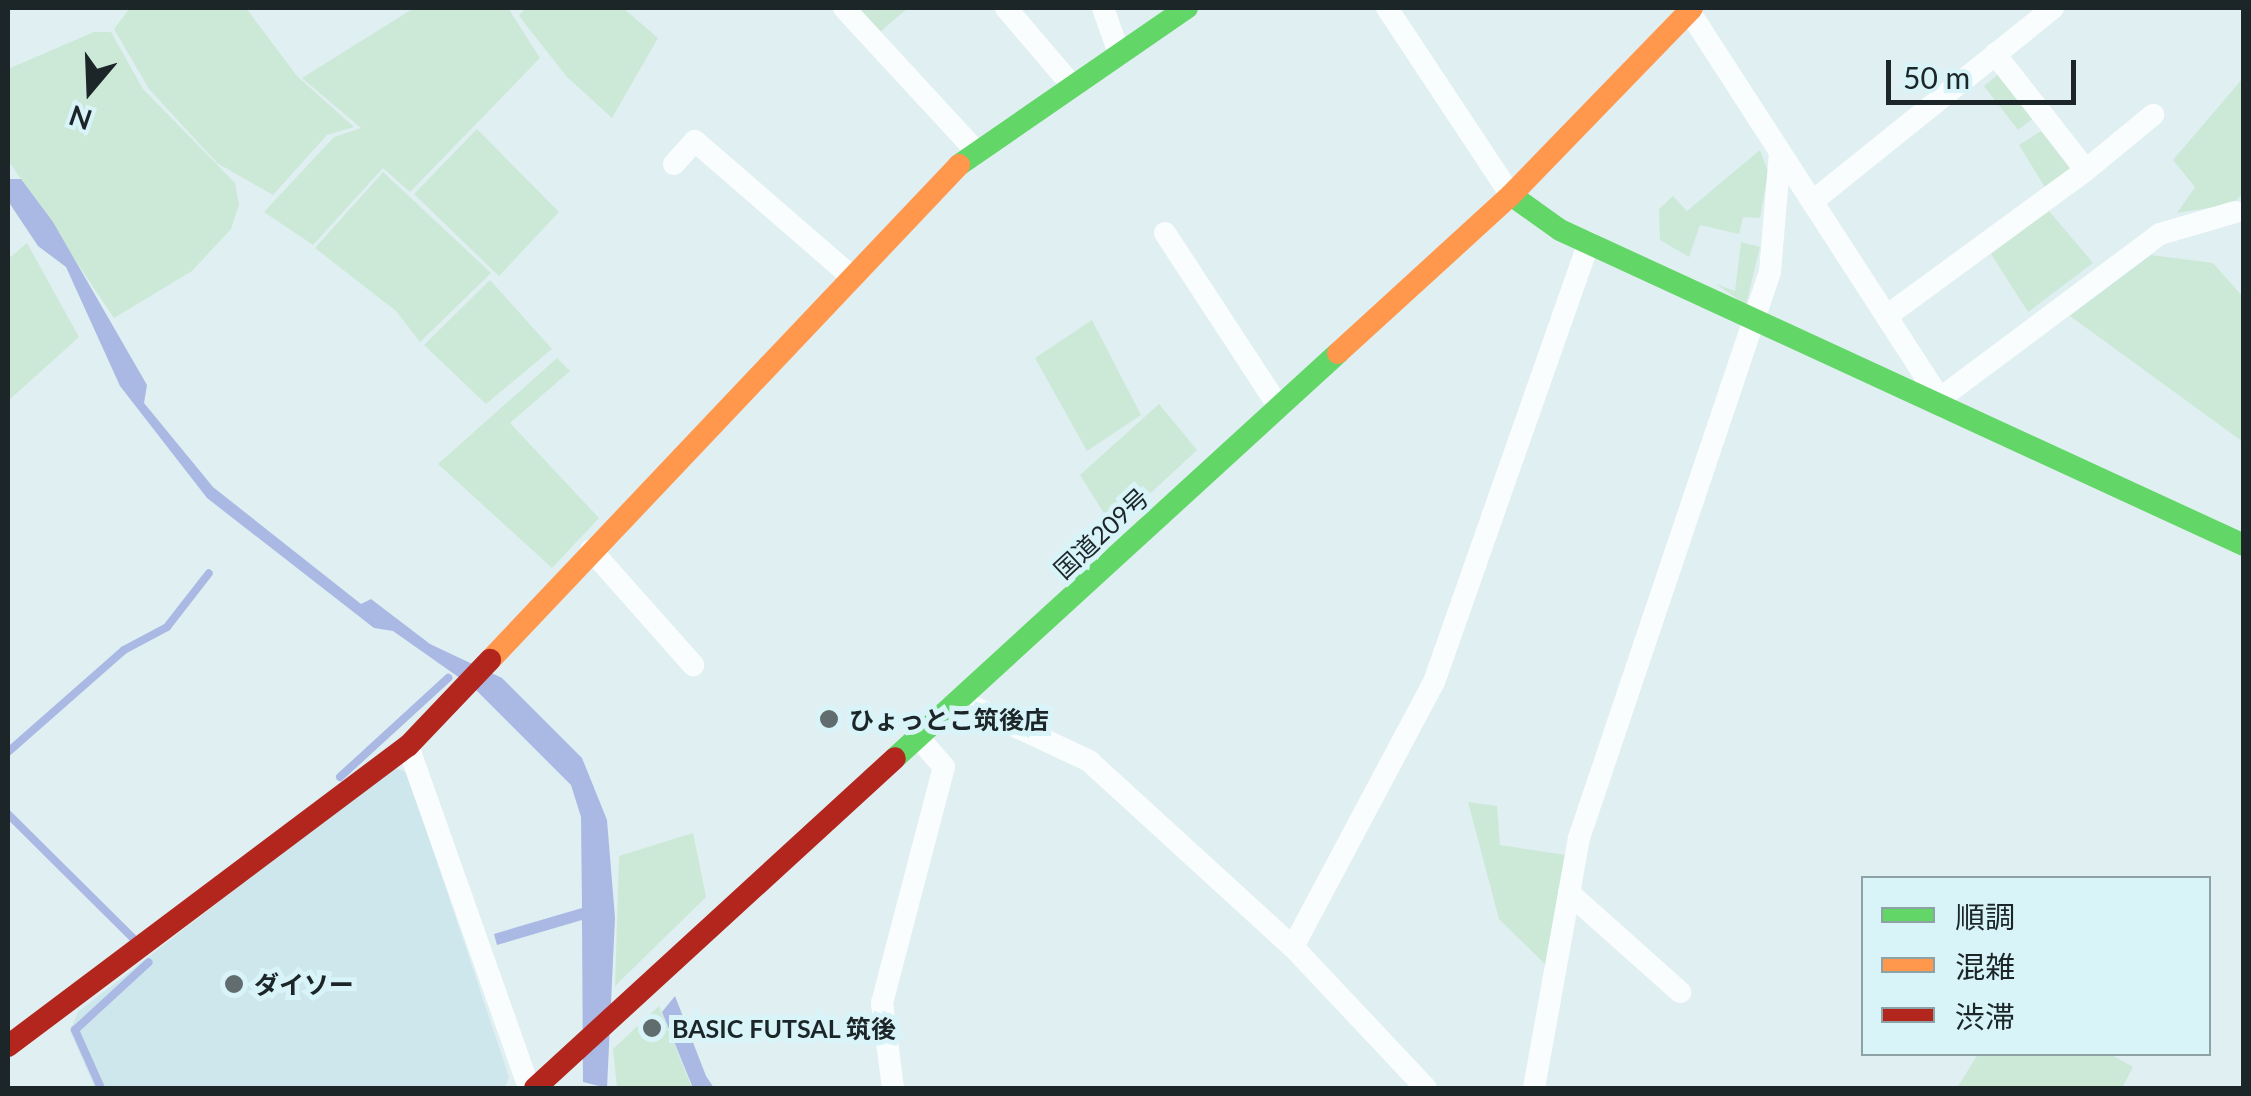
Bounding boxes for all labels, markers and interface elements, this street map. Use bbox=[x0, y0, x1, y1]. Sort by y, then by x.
north arrow bbox=[40, 40, 140, 140]
scale bar bbox=[1891, 40, 2081, 102]
text: 50 m bbox=[1903, 59, 1970, 95]
text: N bbox=[65, 99, 96, 138]
street label: 国道209号 bbox=[1047, 482, 1155, 584]
place label: ひょっとこ筑後店 bbox=[849, 704, 1049, 734]
marker: ひょっとこ筑後店 bbox=[818, 708, 840, 730]
legend bbox=[1861, 876, 2211, 1056]
text: 順調 bbox=[1955, 898, 2015, 934]
text: 混雑 bbox=[1955, 948, 2015, 984]
place label: ダイソー bbox=[254, 969, 354, 999]
marker: ダイソー bbox=[223, 973, 245, 995]
text: 渋滞 bbox=[1955, 998, 2015, 1034]
place label: BASIC FUTSAL 筑後 bbox=[672, 1013, 897, 1043]
marker: BASIC FUTSAL 筑後 bbox=[641, 1017, 663, 1039]

